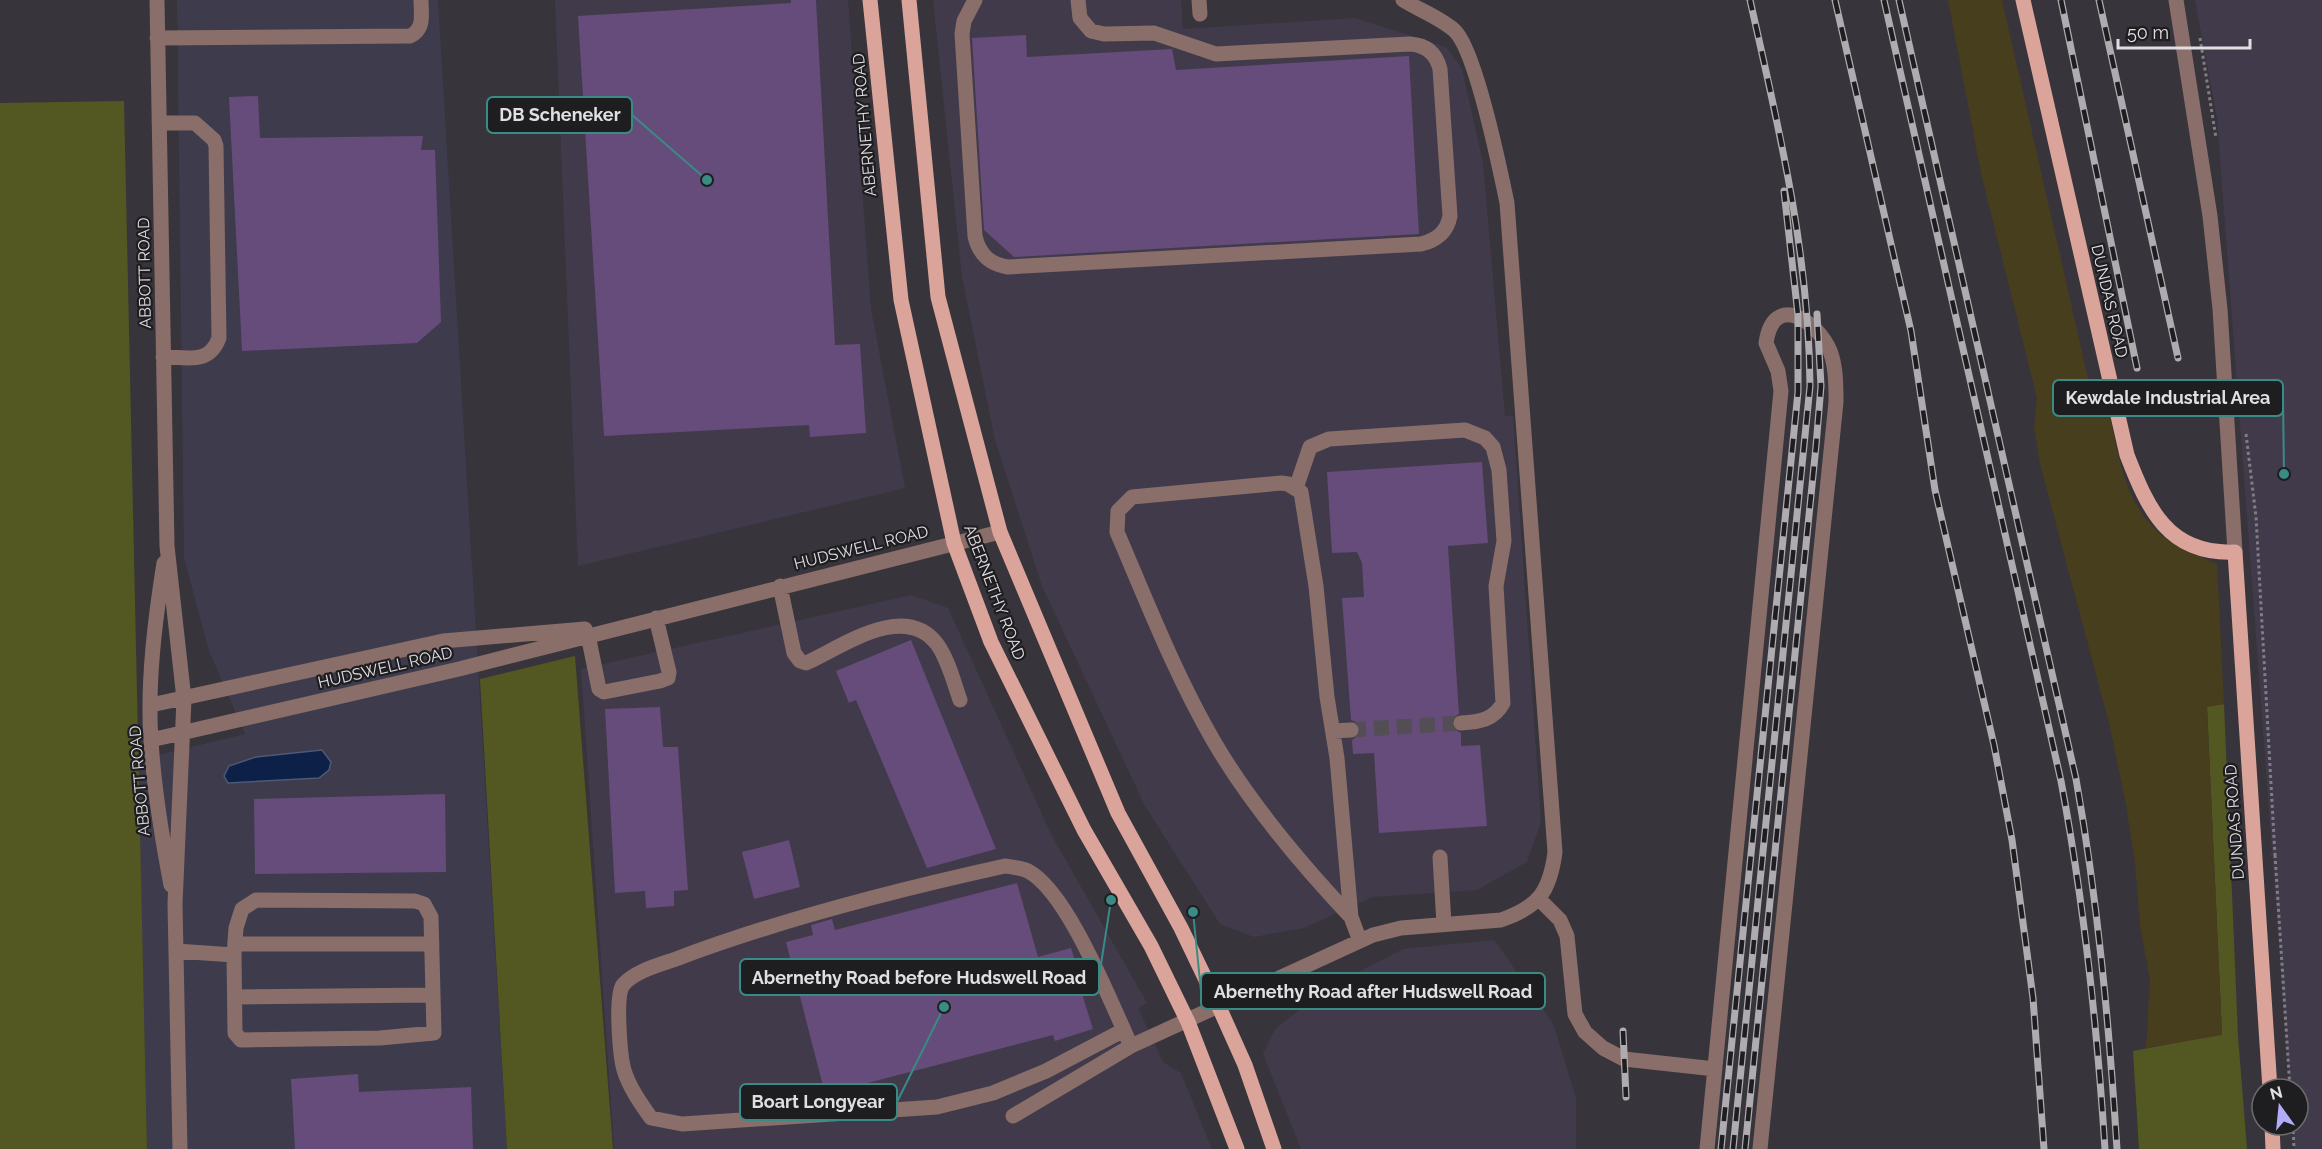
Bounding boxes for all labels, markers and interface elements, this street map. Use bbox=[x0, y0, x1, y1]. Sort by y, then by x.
scale bar bbox=[2118, 12, 2250, 50]
text: 50 m bbox=[2127, 22, 2169, 43]
street label: ABERNETHY ROAD bbox=[849, 53, 880, 197]
callout: DB Scheneker bbox=[487, 97, 632, 133]
text: DB Scheneker bbox=[499, 104, 621, 125]
street label: ABBOTT ROAD bbox=[134, 217, 155, 329]
street label: DUNDAS ROAD bbox=[2087, 243, 2132, 360]
callout: Kewdale Industrial Area bbox=[2053, 380, 2283, 416]
text: Kewdale Industrial Area bbox=[2066, 387, 2270, 408]
street label: HUDSWELL ROAD bbox=[792, 522, 930, 573]
street label: ABERNETHY ROAD bbox=[960, 522, 1029, 663]
street label: HUDSWELL ROAD bbox=[316, 643, 454, 692]
street label: ABBOTT ROAD bbox=[125, 725, 154, 837]
street label: DUNDAS ROAD bbox=[2221, 764, 2248, 880]
callout: Abernethy Road before Hudswell Road bbox=[740, 959, 1099, 995]
text: Abernethy Road before Hudswell Road bbox=[752, 967, 1086, 988]
callout: Abernethy Road after Hudswell Road bbox=[1201, 973, 1545, 1009]
text: Abernethy Road after Hudswell Road bbox=[1214, 981, 1532, 1002]
north arrow bbox=[2250, 1077, 2310, 1137]
text: N bbox=[2268, 1082, 2285, 1104]
callout: Boart Longyear bbox=[740, 1084, 897, 1120]
text: Boart Longyear bbox=[752, 1091, 885, 1112]

